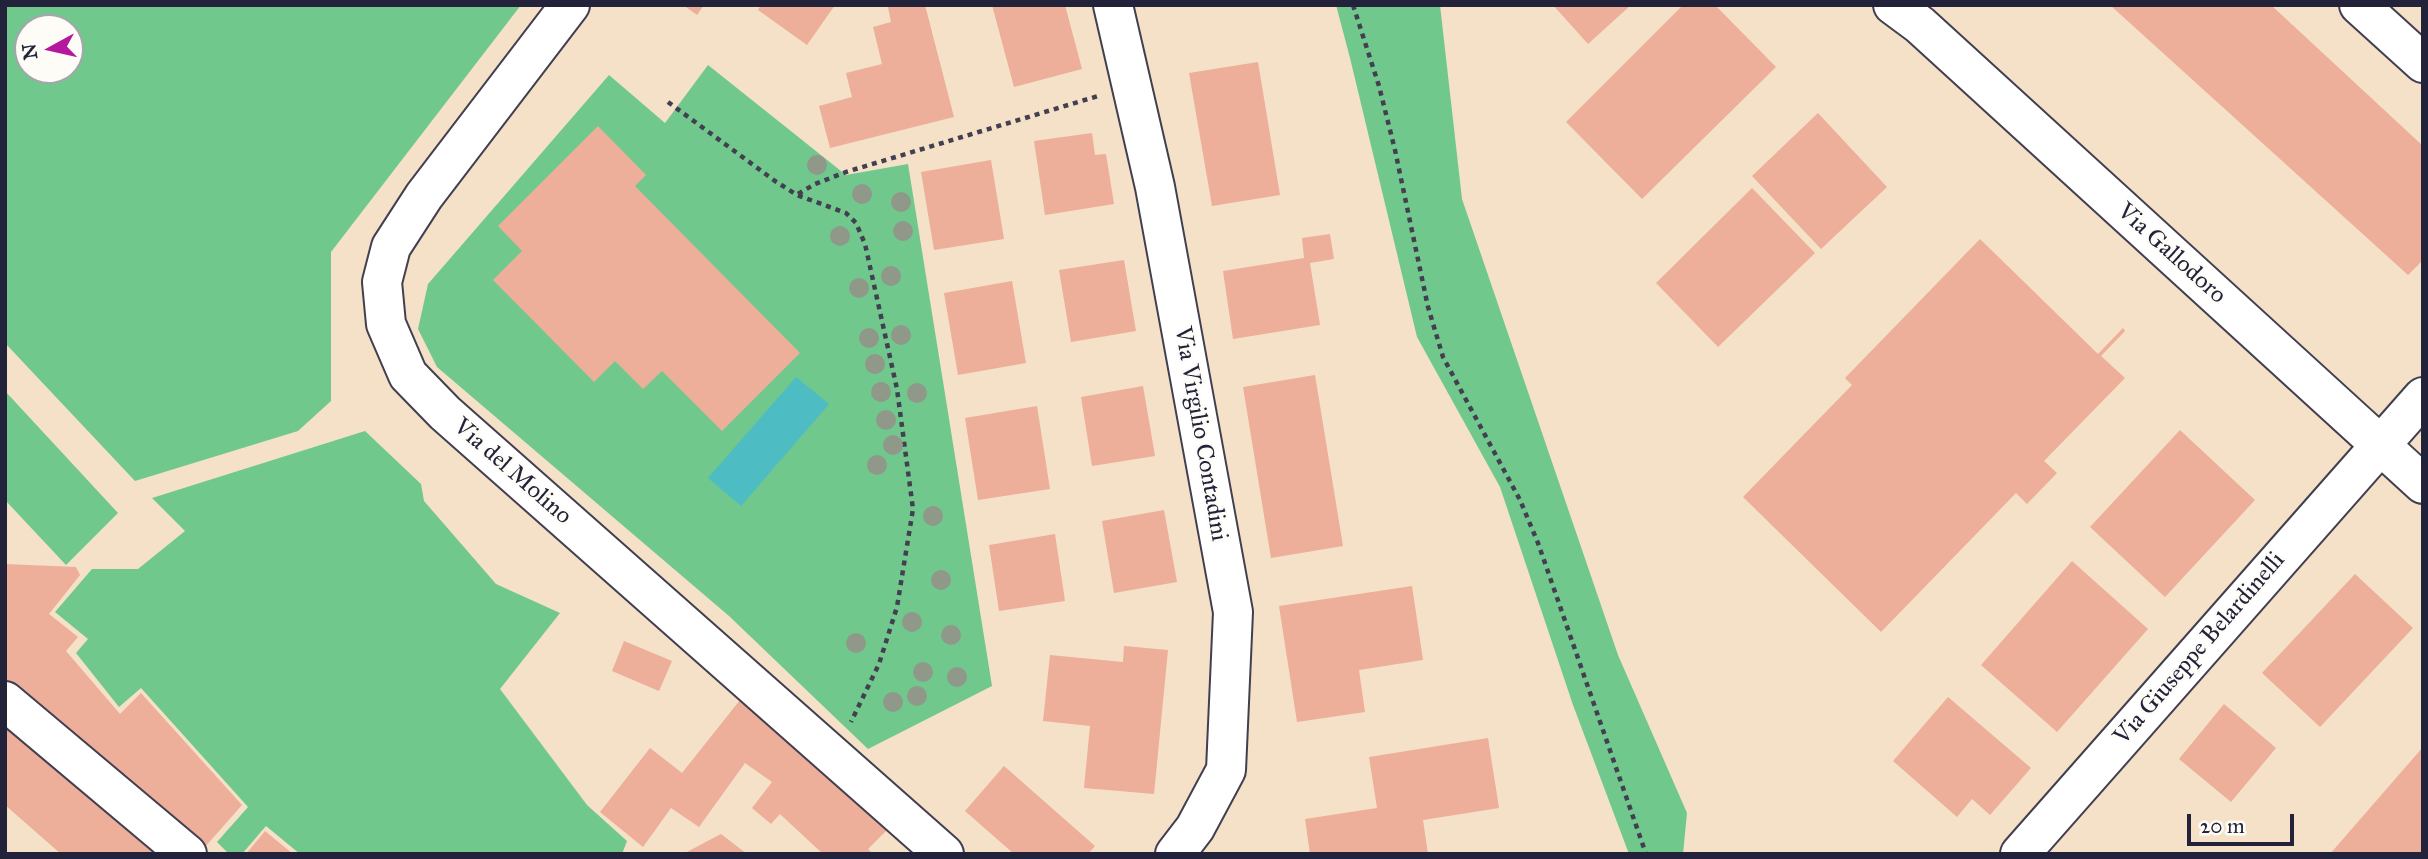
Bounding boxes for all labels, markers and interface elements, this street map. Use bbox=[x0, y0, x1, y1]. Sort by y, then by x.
north arrow bbox=[14, 14, 84, 84]
text: N bbox=[17, 42, 42, 61]
street label: Via Gallodoro bbox=[2111, 198, 2231, 310]
street label: Via Virgilio Contadini bbox=[1167, 324, 1233, 544]
street label: Via del Molino bbox=[447, 413, 577, 531]
street label: Via Giuseppe Belardinelli bbox=[2108, 547, 2292, 751]
scale bar bbox=[2190, 800, 2297, 844]
text: 20 m bbox=[2200, 813, 2245, 839]

